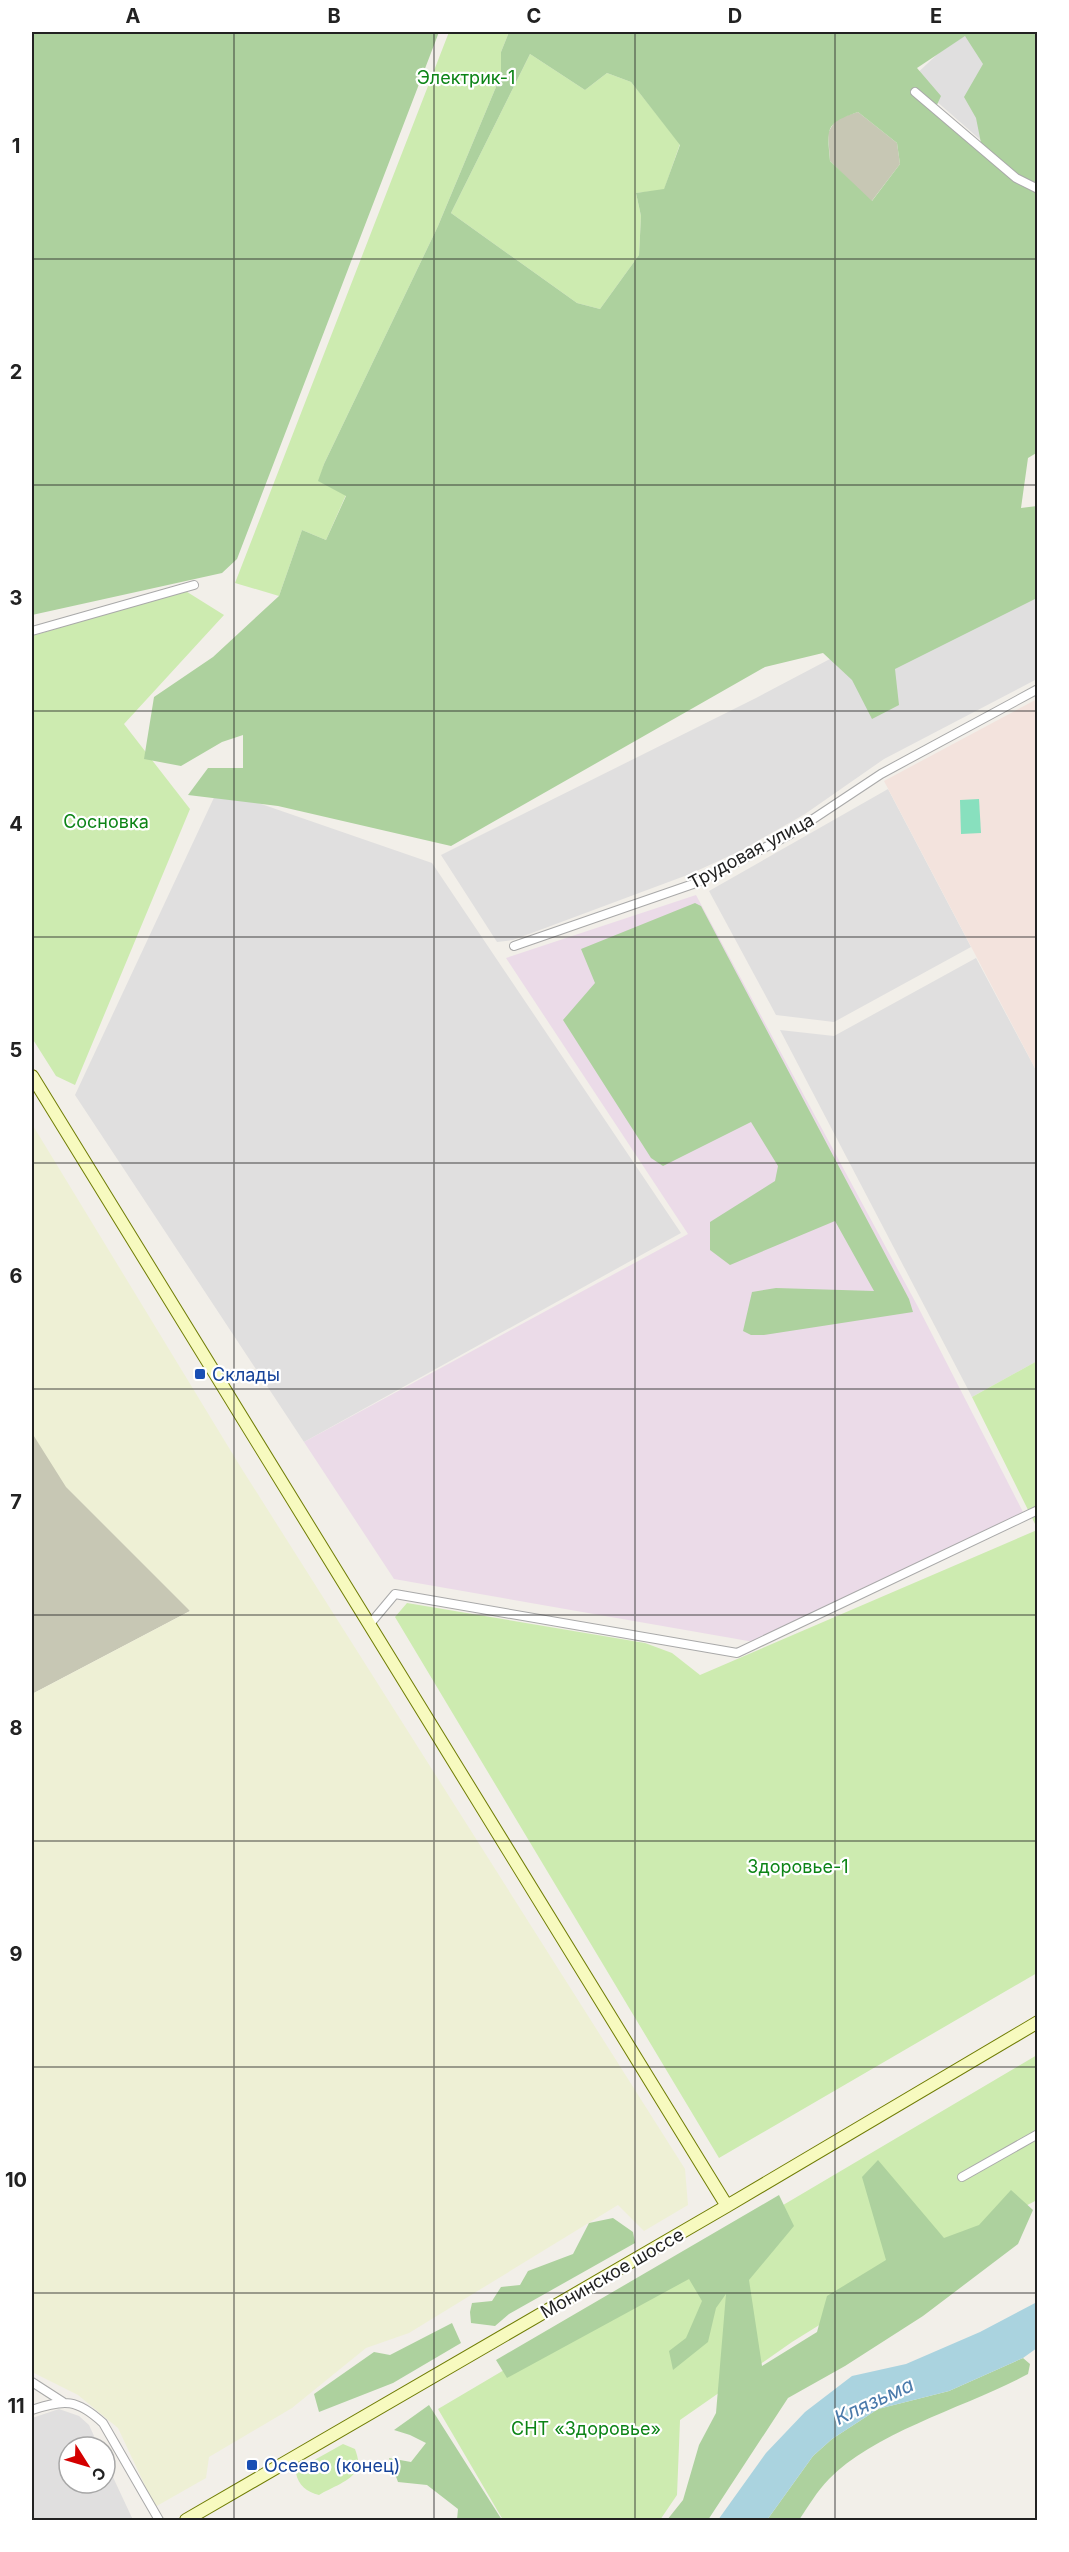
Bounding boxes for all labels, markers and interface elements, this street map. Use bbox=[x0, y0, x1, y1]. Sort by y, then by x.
text: A bbox=[126, 4, 141, 28]
text: B bbox=[327, 4, 341, 28]
text: C bbox=[527, 4, 541, 28]
text: D bbox=[728, 4, 742, 28]
text: E bbox=[930, 4, 942, 28]
park label: Электрик-1 bbox=[417, 67, 515, 88]
text: 1 bbox=[12, 134, 20, 158]
text: 2 bbox=[10, 360, 22, 384]
text: 3 bbox=[10, 586, 22, 610]
street label: Трудовая улица bbox=[685, 809, 817, 893]
park label: Сосновка bbox=[63, 811, 149, 832]
text: 4 bbox=[9, 812, 23, 836]
text: 5 bbox=[10, 1038, 22, 1062]
text: 6 bbox=[10, 1264, 23, 1288]
place label: Склады bbox=[212, 1364, 280, 1385]
marker: Склады bbox=[193, 1367, 207, 1381]
text: 7 bbox=[10, 1490, 22, 1514]
text: 8 bbox=[9, 1716, 23, 1740]
park label: Здоровье-1 bbox=[747, 1856, 849, 1877]
text: 9 bbox=[10, 1942, 23, 1966]
text: 10 bbox=[5, 2168, 27, 2192]
street label: Монинское шоссе bbox=[537, 2224, 687, 2322]
water label: Клязьма bbox=[831, 2372, 917, 2430]
text: 11 bbox=[7, 2394, 25, 2418]
park label: СНТ «Здоровье» bbox=[511, 2418, 661, 2439]
north arrow bbox=[57, 2435, 117, 2495]
place label: Осеево (конец) bbox=[264, 2455, 400, 2476]
marker: Осеево (конец) bbox=[245, 2458, 259, 2472]
text: С bbox=[87, 2463, 111, 2485]

